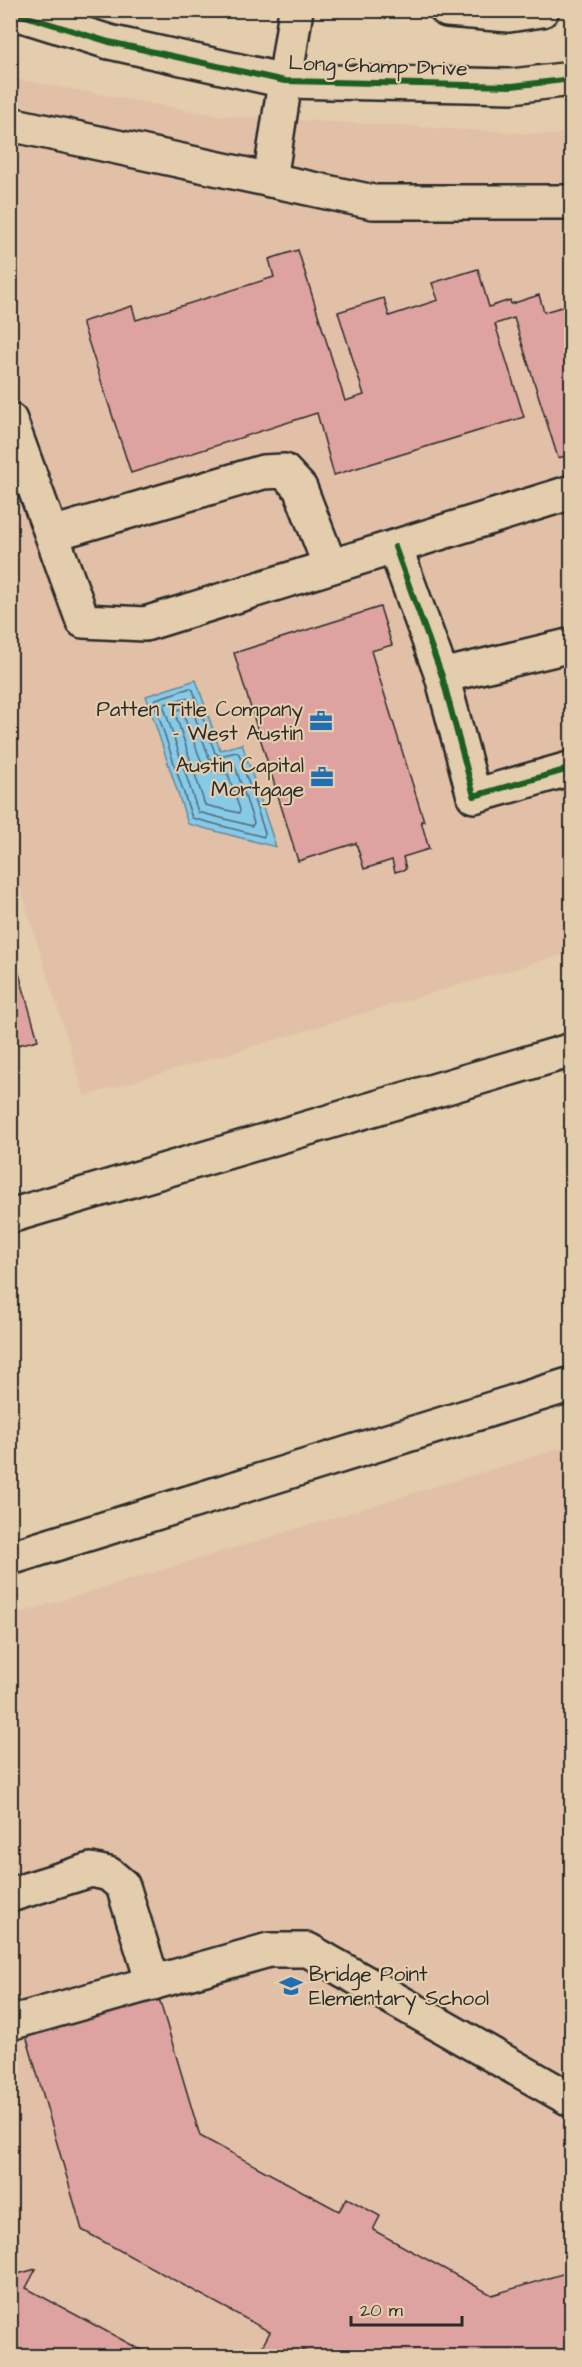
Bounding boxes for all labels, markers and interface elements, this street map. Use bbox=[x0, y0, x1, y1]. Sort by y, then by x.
street label: Long Champ Drive bbox=[288, 48, 468, 86]
place label: Patten Title Company - West Austin bbox=[96, 695, 303, 748]
office icon: Patten Title Company - West Austin bbox=[308, 708, 334, 734]
place label: Austin Capital Mortgage bbox=[176, 751, 304, 806]
office icon: Austin Capital Mortgage bbox=[309, 764, 335, 790]
place label: Bridge Point Elementary School bbox=[309, 1960, 489, 2015]
school or university icon: Bridge Point Elementary School bbox=[278, 1973, 304, 1999]
scale bar bbox=[351, 2289, 462, 2327]
text: 20 m bbox=[360, 2298, 403, 2323]

